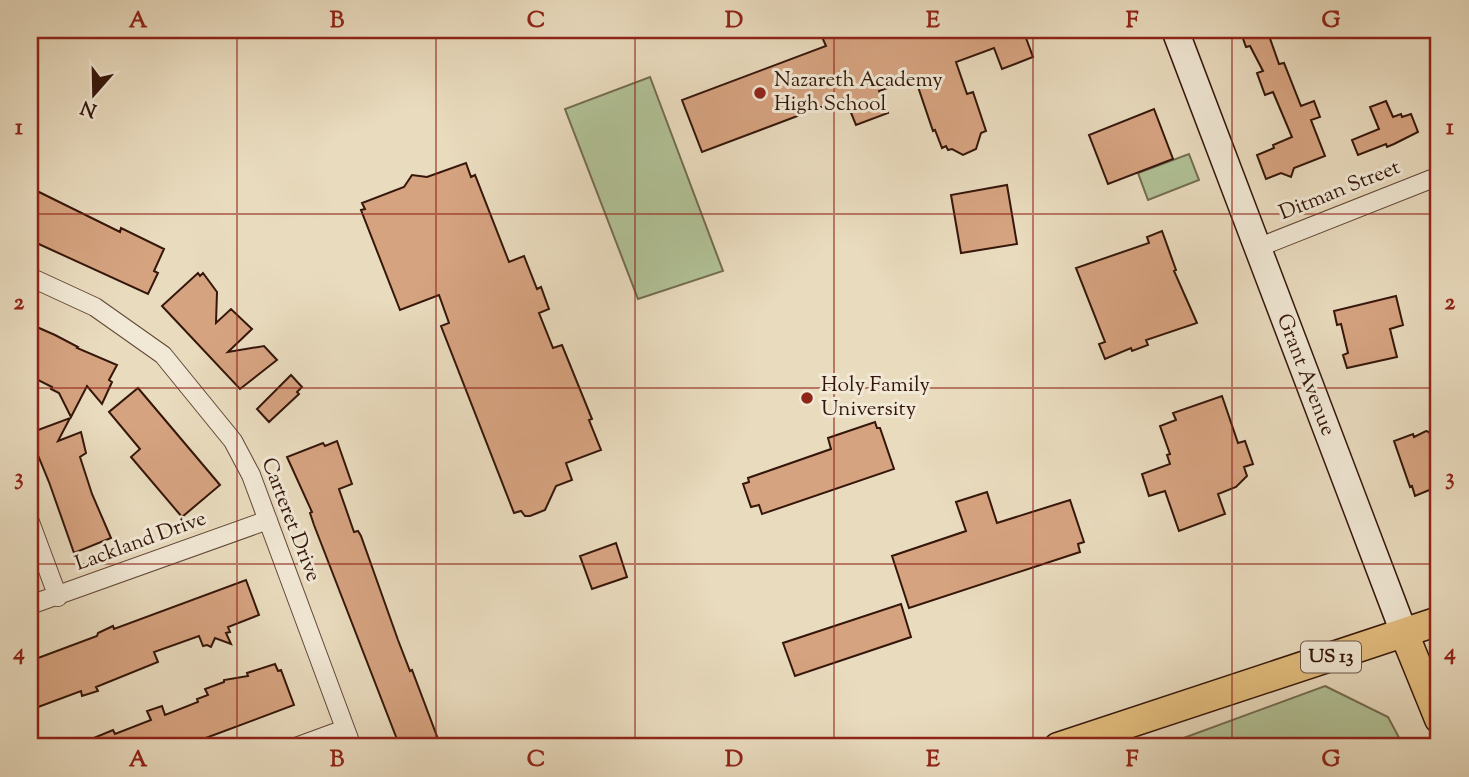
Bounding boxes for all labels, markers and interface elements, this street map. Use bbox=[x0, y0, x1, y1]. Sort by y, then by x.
text: A bbox=[129, 5, 148, 38]
text: B bbox=[330, 5, 345, 38]
text: C bbox=[527, 5, 545, 38]
text: D bbox=[725, 5, 743, 38]
text: E bbox=[926, 5, 940, 38]
text: F bbox=[1126, 5, 1139, 38]
text: G bbox=[1322, 5, 1341, 38]
north arrow bbox=[60, 60, 130, 130]
place label: Nazareth Academy High School bbox=[774, 66, 943, 120]
marker: Nazareth Academy High School bbox=[752, 85, 768, 101]
text: N bbox=[77, 92, 101, 123]
text: 1 bbox=[15, 112, 23, 145]
text: 1 bbox=[1446, 112, 1454, 145]
street label: Ditman Street bbox=[1275, 153, 1405, 229]
text: 2 bbox=[14, 287, 25, 320]
text: 2 bbox=[1445, 287, 1456, 320]
street label: Grant Avenue bbox=[1268, 310, 1342, 440]
place label: Holy Family University bbox=[821, 371, 931, 425]
marker: Holy Family University bbox=[799, 390, 815, 406]
street label: Carteret Drive bbox=[253, 454, 327, 586]
text: 3 bbox=[14, 462, 24, 495]
text: 3 bbox=[1445, 462, 1455, 495]
street label: Lackland Drive bbox=[71, 504, 211, 580]
text: 4 bbox=[12, 637, 25, 670]
text: 4 bbox=[1443, 637, 1456, 670]
road number: US 13 bbox=[1301, 642, 1361, 672]
text: A bbox=[129, 744, 148, 777]
text: B bbox=[330, 744, 345, 777]
text: C bbox=[527, 744, 545, 777]
text: D bbox=[725, 744, 743, 777]
text: E bbox=[926, 744, 940, 777]
text: F bbox=[1126, 744, 1139, 777]
text: G bbox=[1322, 744, 1341, 777]

